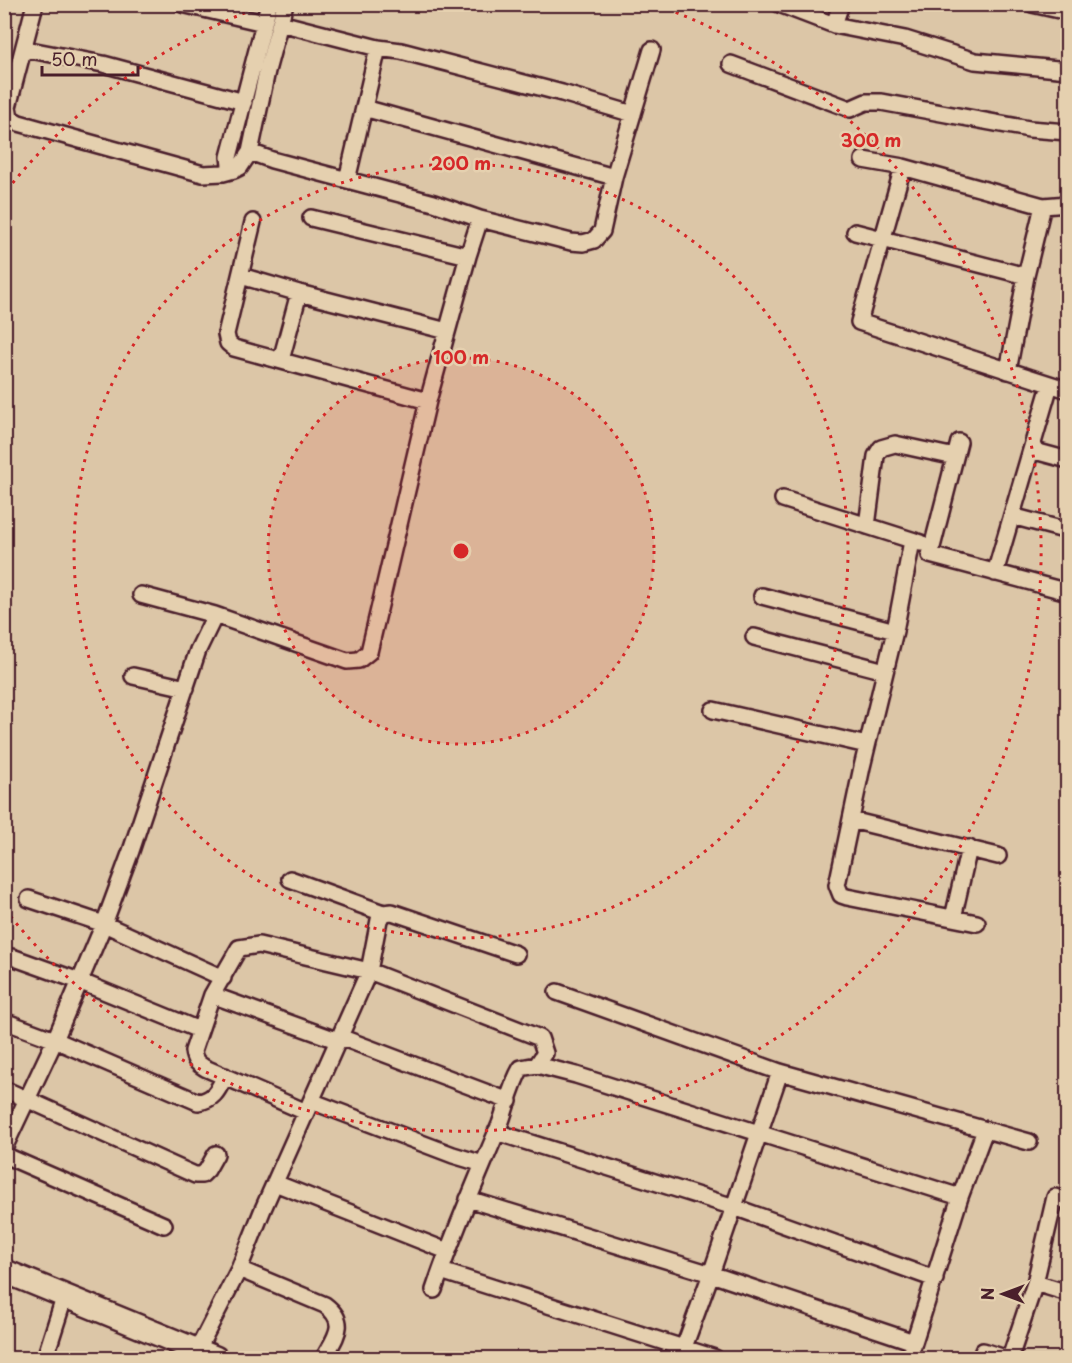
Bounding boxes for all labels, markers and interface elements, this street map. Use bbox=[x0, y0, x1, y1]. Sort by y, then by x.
scale bar bbox=[42, 39, 138, 77]
text: 50 m bbox=[51, 45, 98, 72]
text: 300 m bbox=[841, 126, 901, 153]
text: 200 m bbox=[431, 149, 491, 176]
text: 100 m bbox=[433, 343, 489, 370]
centre of rings bbox=[451, 541, 471, 561]
north arrow bbox=[973, 1264, 1033, 1324]
text: N bbox=[975, 1288, 999, 1300]

